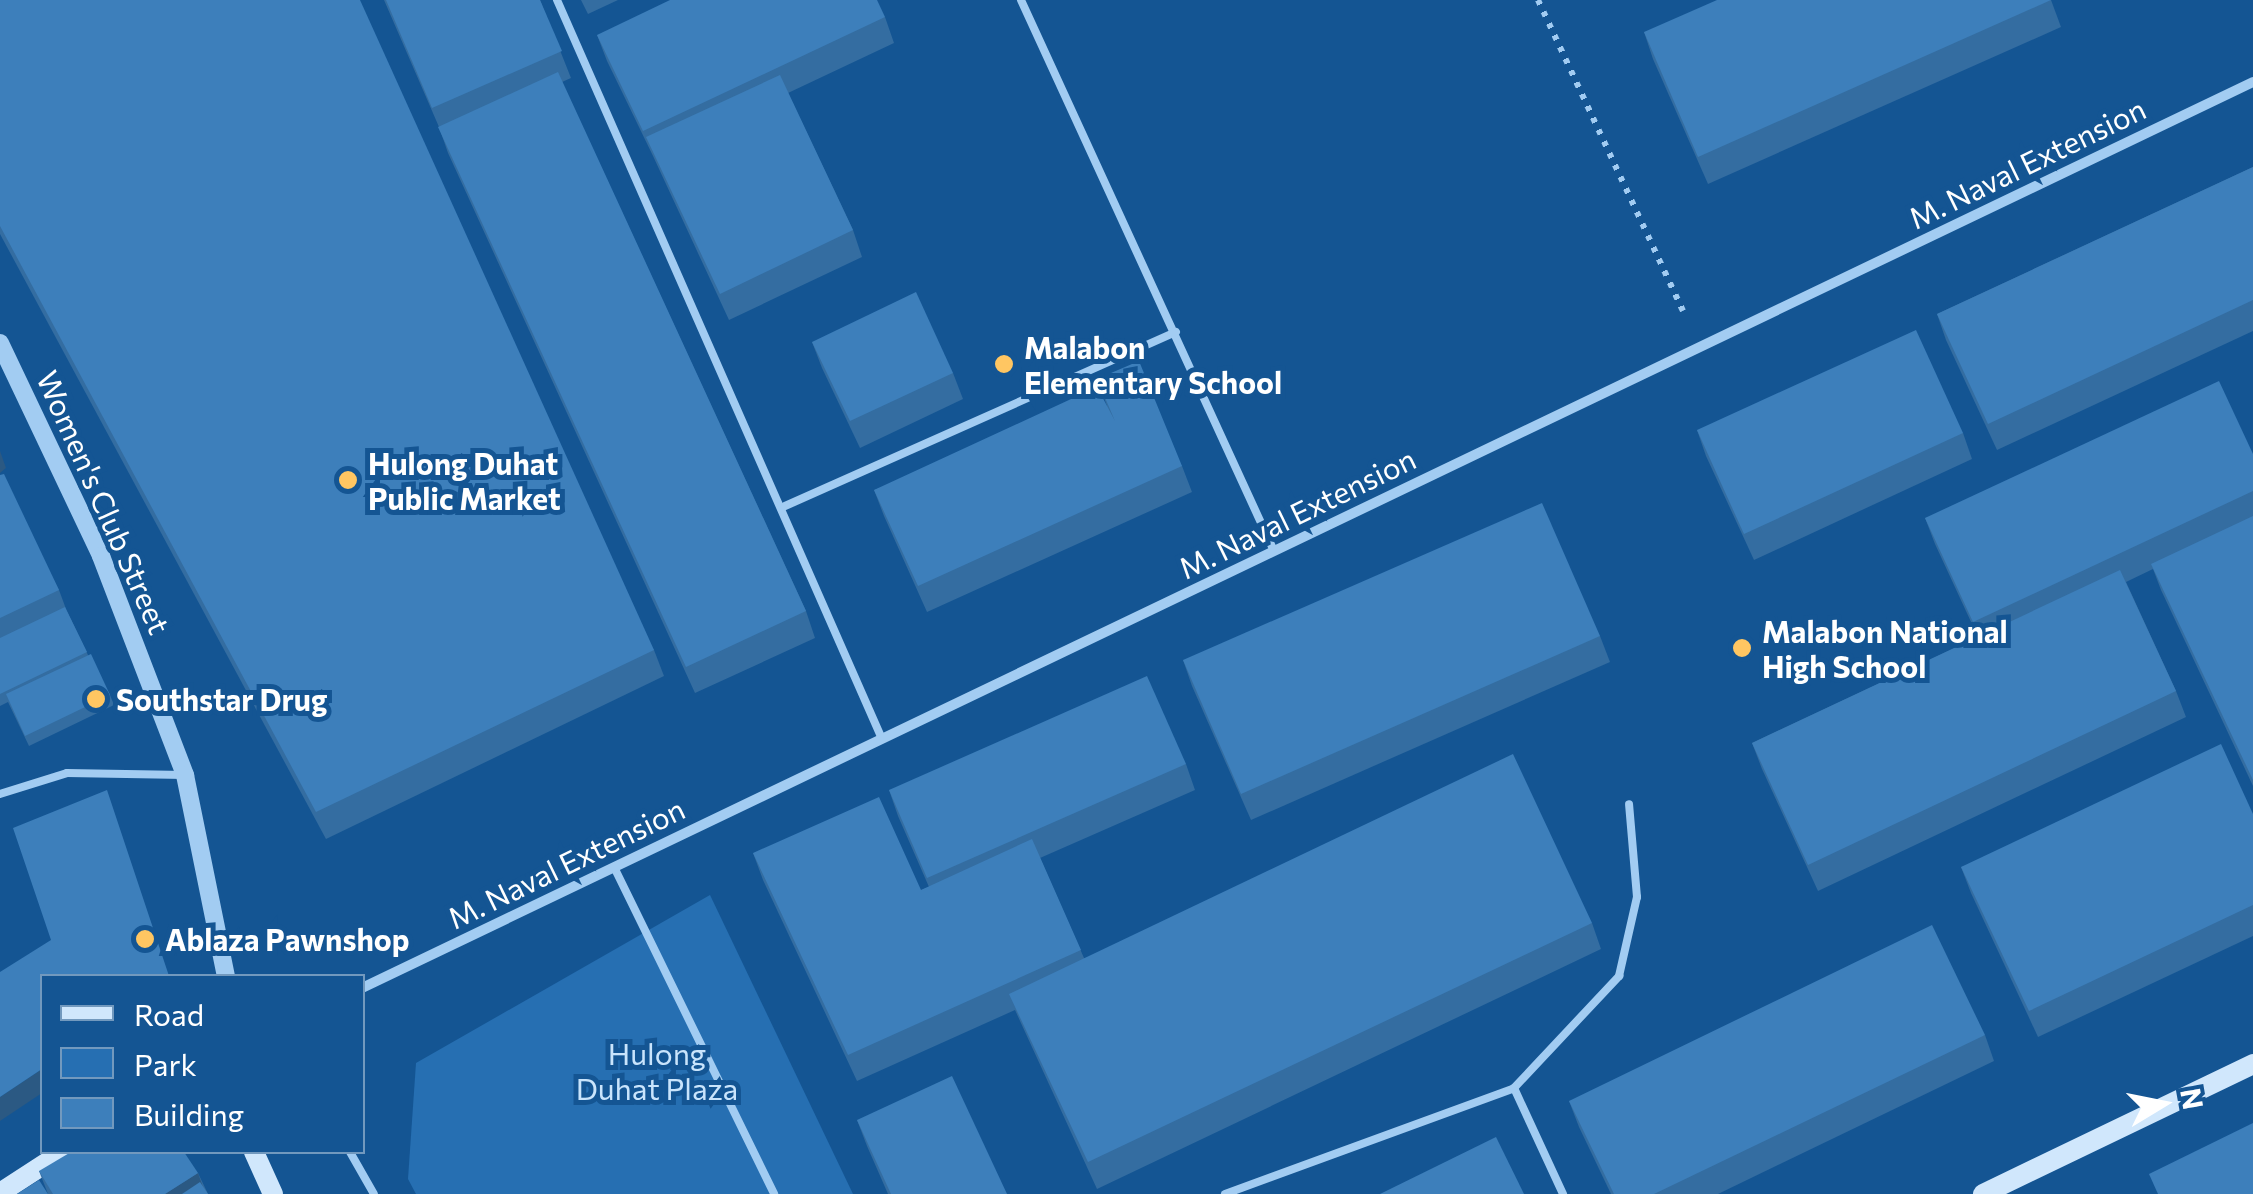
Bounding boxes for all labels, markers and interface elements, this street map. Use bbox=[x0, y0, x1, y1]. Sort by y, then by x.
street label: M. Naval Extension bbox=[1903, 90, 2151, 236]
place label: Malabon Elementary School bbox=[1024, 329, 1282, 400]
marker: Malabon Elementary School bbox=[993, 353, 1015, 375]
street label: Women's Club Street bbox=[30, 365, 178, 639]
street label: M. Naval Extension bbox=[1173, 440, 1421, 586]
place label: Hulong Duhat Public Market bbox=[368, 445, 561, 516]
marker: Hulong Duhat Public Market bbox=[337, 469, 359, 491]
place label: Malabon National High School bbox=[1762, 613, 2008, 684]
marker: Malabon National High School bbox=[1731, 637, 1753, 659]
place label: Southstar Drug bbox=[116, 681, 327, 717]
marker: Southstar Drug bbox=[85, 688, 107, 710]
street label: M. Naval Extension bbox=[442, 790, 690, 936]
place label: Ablaza Pawnshop bbox=[165, 921, 409, 957]
marker: Ablaza Pawnshop bbox=[134, 928, 156, 950]
legend bbox=[40, 974, 365, 1154]
text: Road bbox=[134, 995, 204, 1032]
park label: Hulong Duhat Plaza bbox=[576, 1035, 738, 1106]
text: Park bbox=[134, 1045, 197, 1082]
north arrow bbox=[2113, 1054, 2213, 1154]
text: N bbox=[2174, 1085, 2211, 1112]
text: Building bbox=[134, 1095, 244, 1132]

